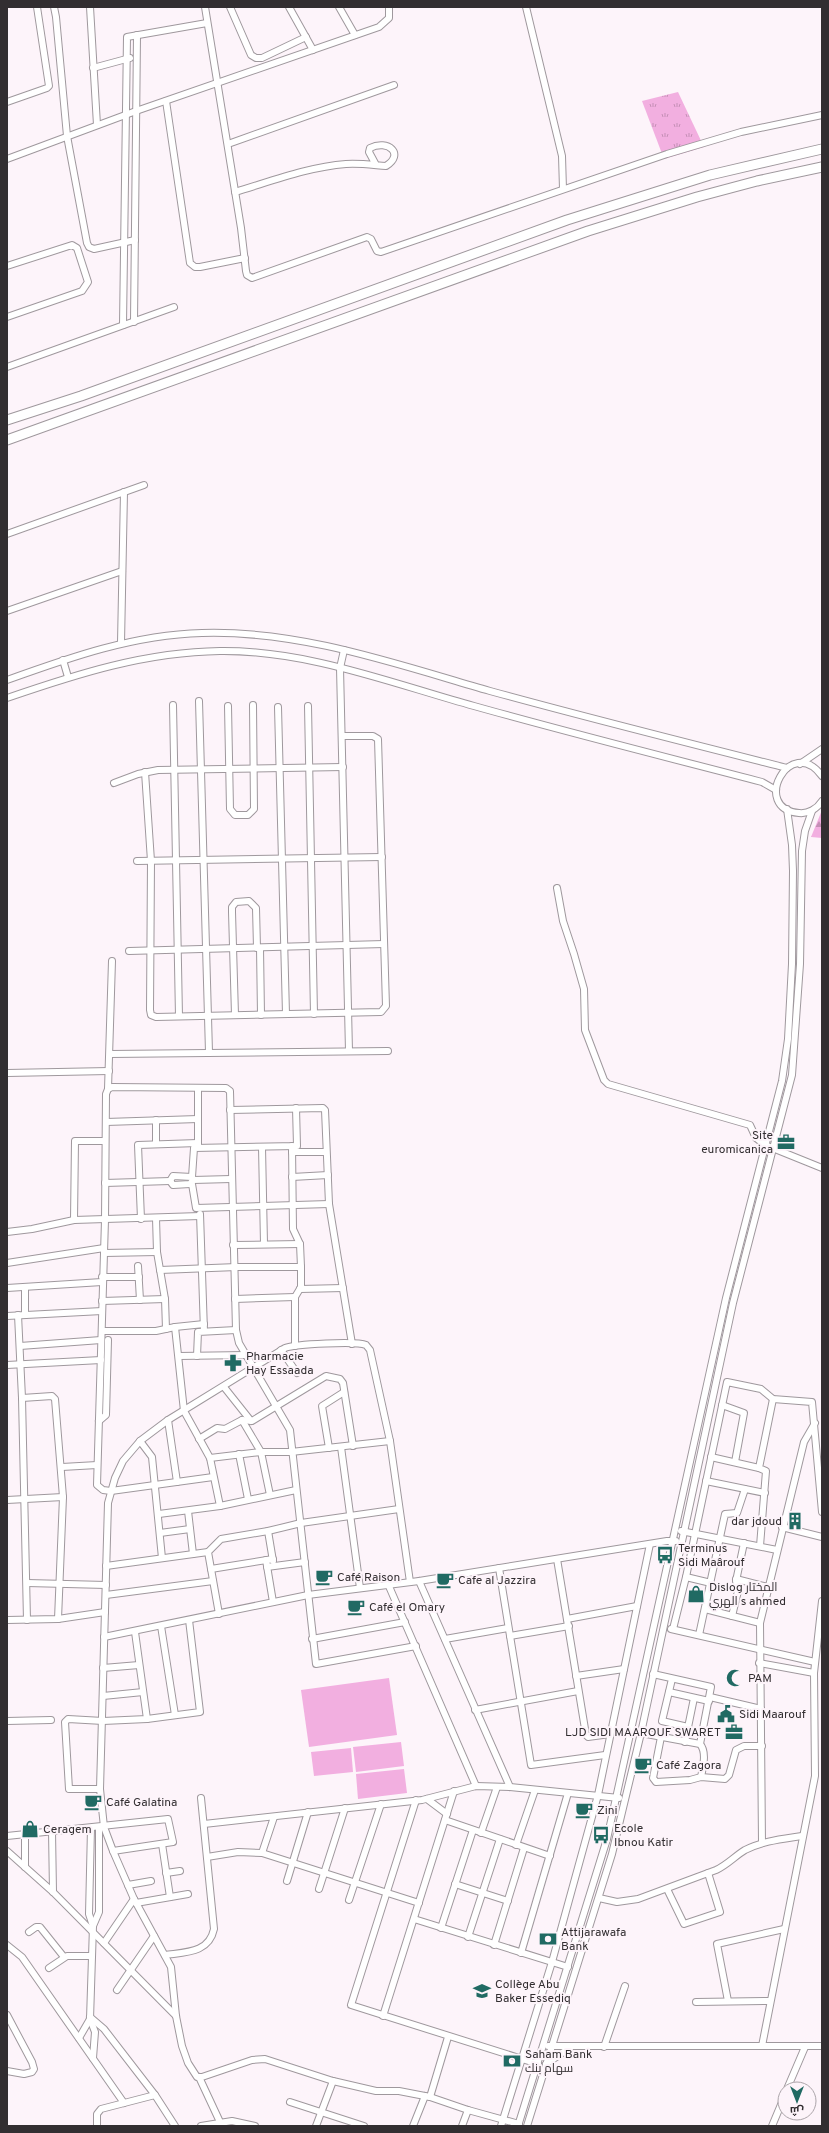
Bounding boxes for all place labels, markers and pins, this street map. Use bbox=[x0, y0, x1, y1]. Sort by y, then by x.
place label: Site euromicanica bbox=[701, 1128, 773, 1158]
office icon: Site euromicanica bbox=[776, 1132, 796, 1152]
place label: Pharmacie Hay Essaada bbox=[246, 1349, 314, 1379]
pharmacy icon: Pharmacie Hay Essaada bbox=[223, 1353, 243, 1373]
building icon: dar jdoud bbox=[785, 1511, 805, 1531]
place label: dar jdoud bbox=[731, 1514, 782, 1530]
place label: Terminus Sidi Maârouf bbox=[678, 1541, 745, 1571]
bus stop icon: Terminus Sidi Maârouf bbox=[655, 1545, 675, 1565]
cafe icon: Café Raison bbox=[314, 1567, 334, 1587]
place label: Café Raison bbox=[337, 1570, 400, 1586]
cafe icon: Cafe al Jazzira bbox=[435, 1570, 455, 1590]
place label: Cafe al Jazzira bbox=[458, 1573, 536, 1589]
place label: Dislog المختار الهري s ahmed bbox=[709, 1580, 786, 1611]
shop icon: Dislog المختار الهري s ahmed bbox=[686, 1584, 706, 1604]
cafe icon: Café el Omary bbox=[346, 1597, 366, 1617]
place label: Café el Omary bbox=[369, 1600, 445, 1616]
mosque icon: PAM bbox=[725, 1668, 745, 1688]
place label: PAM bbox=[748, 1671, 772, 1687]
public building icon: Sidi Maarouf bbox=[716, 1704, 736, 1724]
place label: Sidi Maarouf bbox=[739, 1707, 806, 1723]
office icon: LJD SIDI MAAROUF SWARET bbox=[724, 1722, 744, 1742]
place label: LJD SIDI MAAROUF SWARET bbox=[565, 1725, 721, 1741]
cafe icon: Café Zagora bbox=[633, 1755, 653, 1775]
place label: Café Zagora bbox=[656, 1758, 721, 1774]
cafe icon: Café Galatina bbox=[83, 1792, 103, 1812]
place label: Café Galatina bbox=[106, 1795, 177, 1811]
cafe icon: Zini bbox=[574, 1800, 594, 1820]
place label: Zini bbox=[597, 1803, 618, 1819]
shop icon: Ceragem bbox=[20, 1819, 40, 1839]
place label: Ecole Ibnou Katir bbox=[614, 1821, 674, 1851]
place label: Ceragem bbox=[43, 1822, 92, 1838]
bus stop icon: Ecole Ibnou Katir bbox=[591, 1825, 611, 1845]
place label: Attijarawafa Bank bbox=[561, 1925, 626, 1955]
bank icon: Attijarawafa Bank bbox=[538, 1929, 558, 1949]
place label: Collège Abu Baker Essediq bbox=[495, 1977, 571, 2007]
school or university icon: Collège Abu Baker Essediq bbox=[472, 1981, 492, 2001]
place label: Saham Bank سهام بنك bbox=[525, 2047, 592, 2077]
bank icon: Saham Bank سهام بنك bbox=[502, 2051, 522, 2071]

